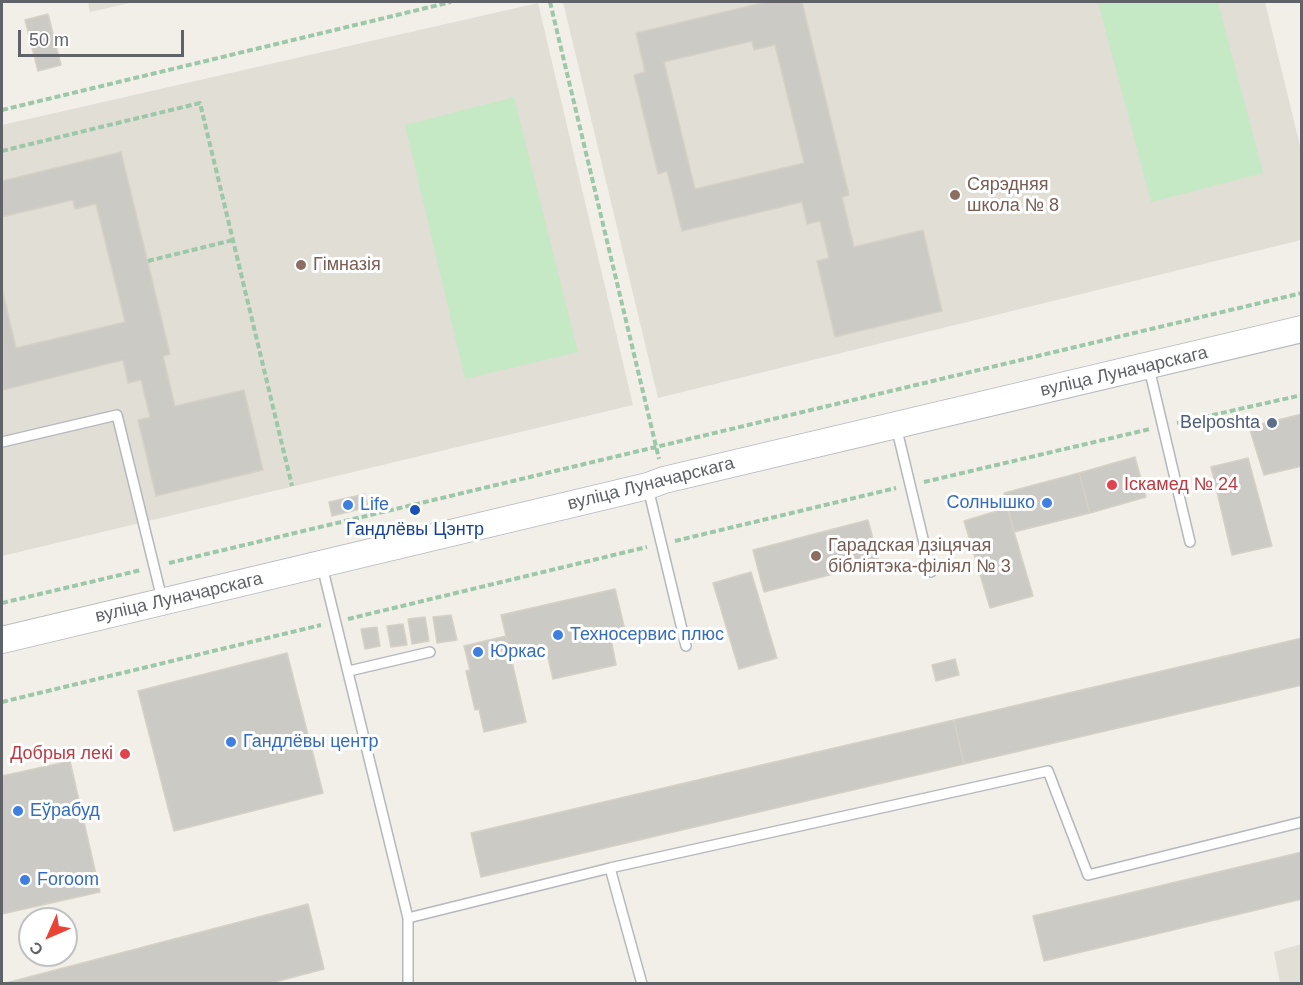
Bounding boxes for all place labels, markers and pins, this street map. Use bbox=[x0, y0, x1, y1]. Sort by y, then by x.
place label: Сярэдняя школа № 8 bbox=[967, 174, 1059, 216]
marker: Сярэдняя школа № 8 bbox=[948, 188, 962, 202]
place label: Гімназія bbox=[313, 254, 381, 276]
marker: Гімназія bbox=[294, 258, 308, 272]
place label: Belposhta bbox=[1180, 412, 1260, 434]
marker: Belposhta bbox=[1265, 416, 1279, 430]
place label: Іскамед № 24 bbox=[1124, 474, 1238, 496]
marker: Іскамед № 24 bbox=[1105, 478, 1119, 492]
place label: Солнышко bbox=[946, 492, 1035, 514]
place label: Life bbox=[360, 494, 389, 516]
marker: Солнышко bbox=[1040, 496, 1054, 510]
marker: Life bbox=[341, 498, 355, 512]
marker: Гандлёвы Цэнтр bbox=[408, 503, 422, 517]
place label: Гандлёвы Цэнтр bbox=[346, 519, 484, 541]
place label: Гарадская дзіцячая бібліятэка-філіял № 3 bbox=[828, 535, 1011, 578]
marker: Гарадская дзіцячая бібліятэка-філіял № 3 bbox=[809, 549, 823, 563]
place label: Техносервис плюс bbox=[570, 624, 724, 646]
marker: Техносервис плюс bbox=[551, 628, 565, 642]
place label: Юркас bbox=[490, 641, 545, 663]
marker: Юркас bbox=[471, 645, 485, 659]
place label: Гандлёвы центр bbox=[243, 731, 379, 753]
marker: Гандлёвы центр bbox=[224, 735, 238, 749]
place label: Добрыя лекі bbox=[10, 743, 113, 765]
marker: Добрыя лекі bbox=[118, 747, 132, 761]
place label: Еўрабуд bbox=[30, 800, 100, 822]
marker: Еўрабуд bbox=[11, 804, 25, 818]
place label: Foroom bbox=[37, 869, 99, 891]
marker: Foroom bbox=[18, 873, 32, 887]

